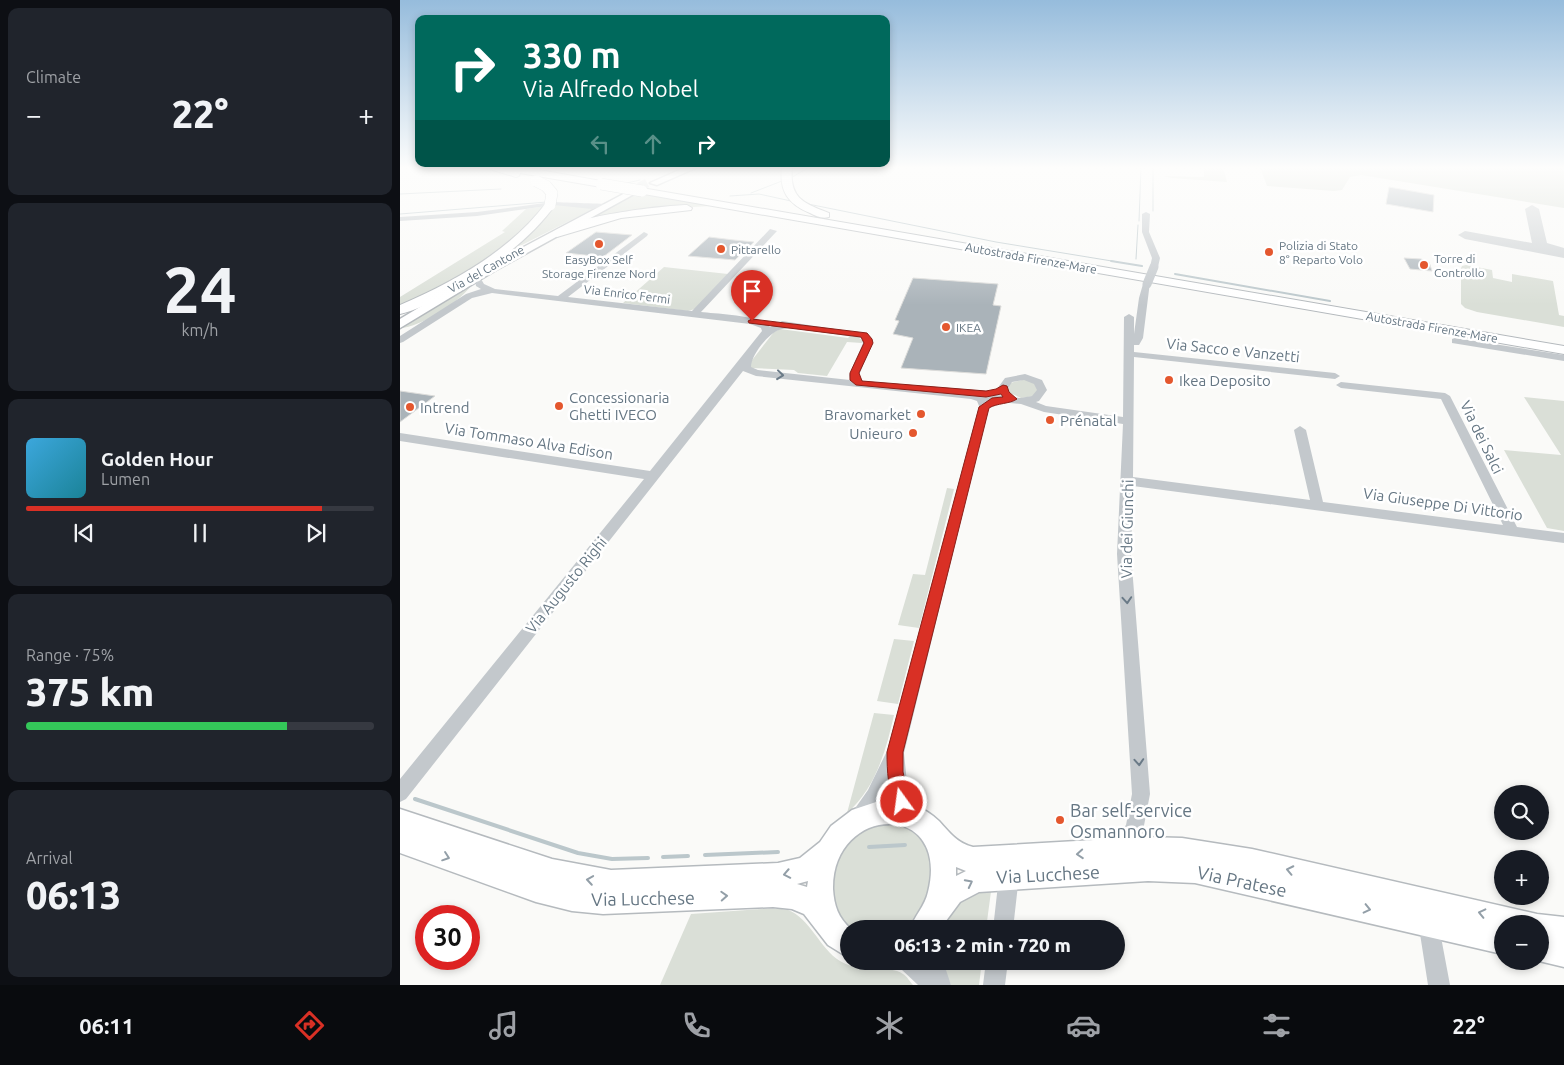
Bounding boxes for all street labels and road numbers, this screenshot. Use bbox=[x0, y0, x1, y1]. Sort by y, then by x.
street label: Autostrada Firenze-Mare bbox=[964, 240, 1098, 276]
street label: Via del Cantone bbox=[446, 243, 526, 295]
street label: Via Enrico Fermi bbox=[583, 282, 671, 306]
street label: Autostrada Firenze-Mare bbox=[1365, 309, 1499, 345]
street label: Via Sacco e Vanzetti bbox=[1165, 335, 1301, 365]
street label: Via dei Salci bbox=[1457, 398, 1507, 476]
street label: Via Tommaso Alva Edison bbox=[444, 419, 614, 463]
street label: Via dei Giunchi bbox=[1118, 479, 1136, 579]
street label: Via Giuseppe Di Vittorio bbox=[1362, 484, 1524, 524]
street label: Via Augusto Righi bbox=[522, 534, 610, 636]
street label: Via Lucchese bbox=[996, 861, 1100, 887]
street label: Via Pratese bbox=[1195, 862, 1289, 900]
street label: Via Lucchese bbox=[591, 887, 695, 909]

